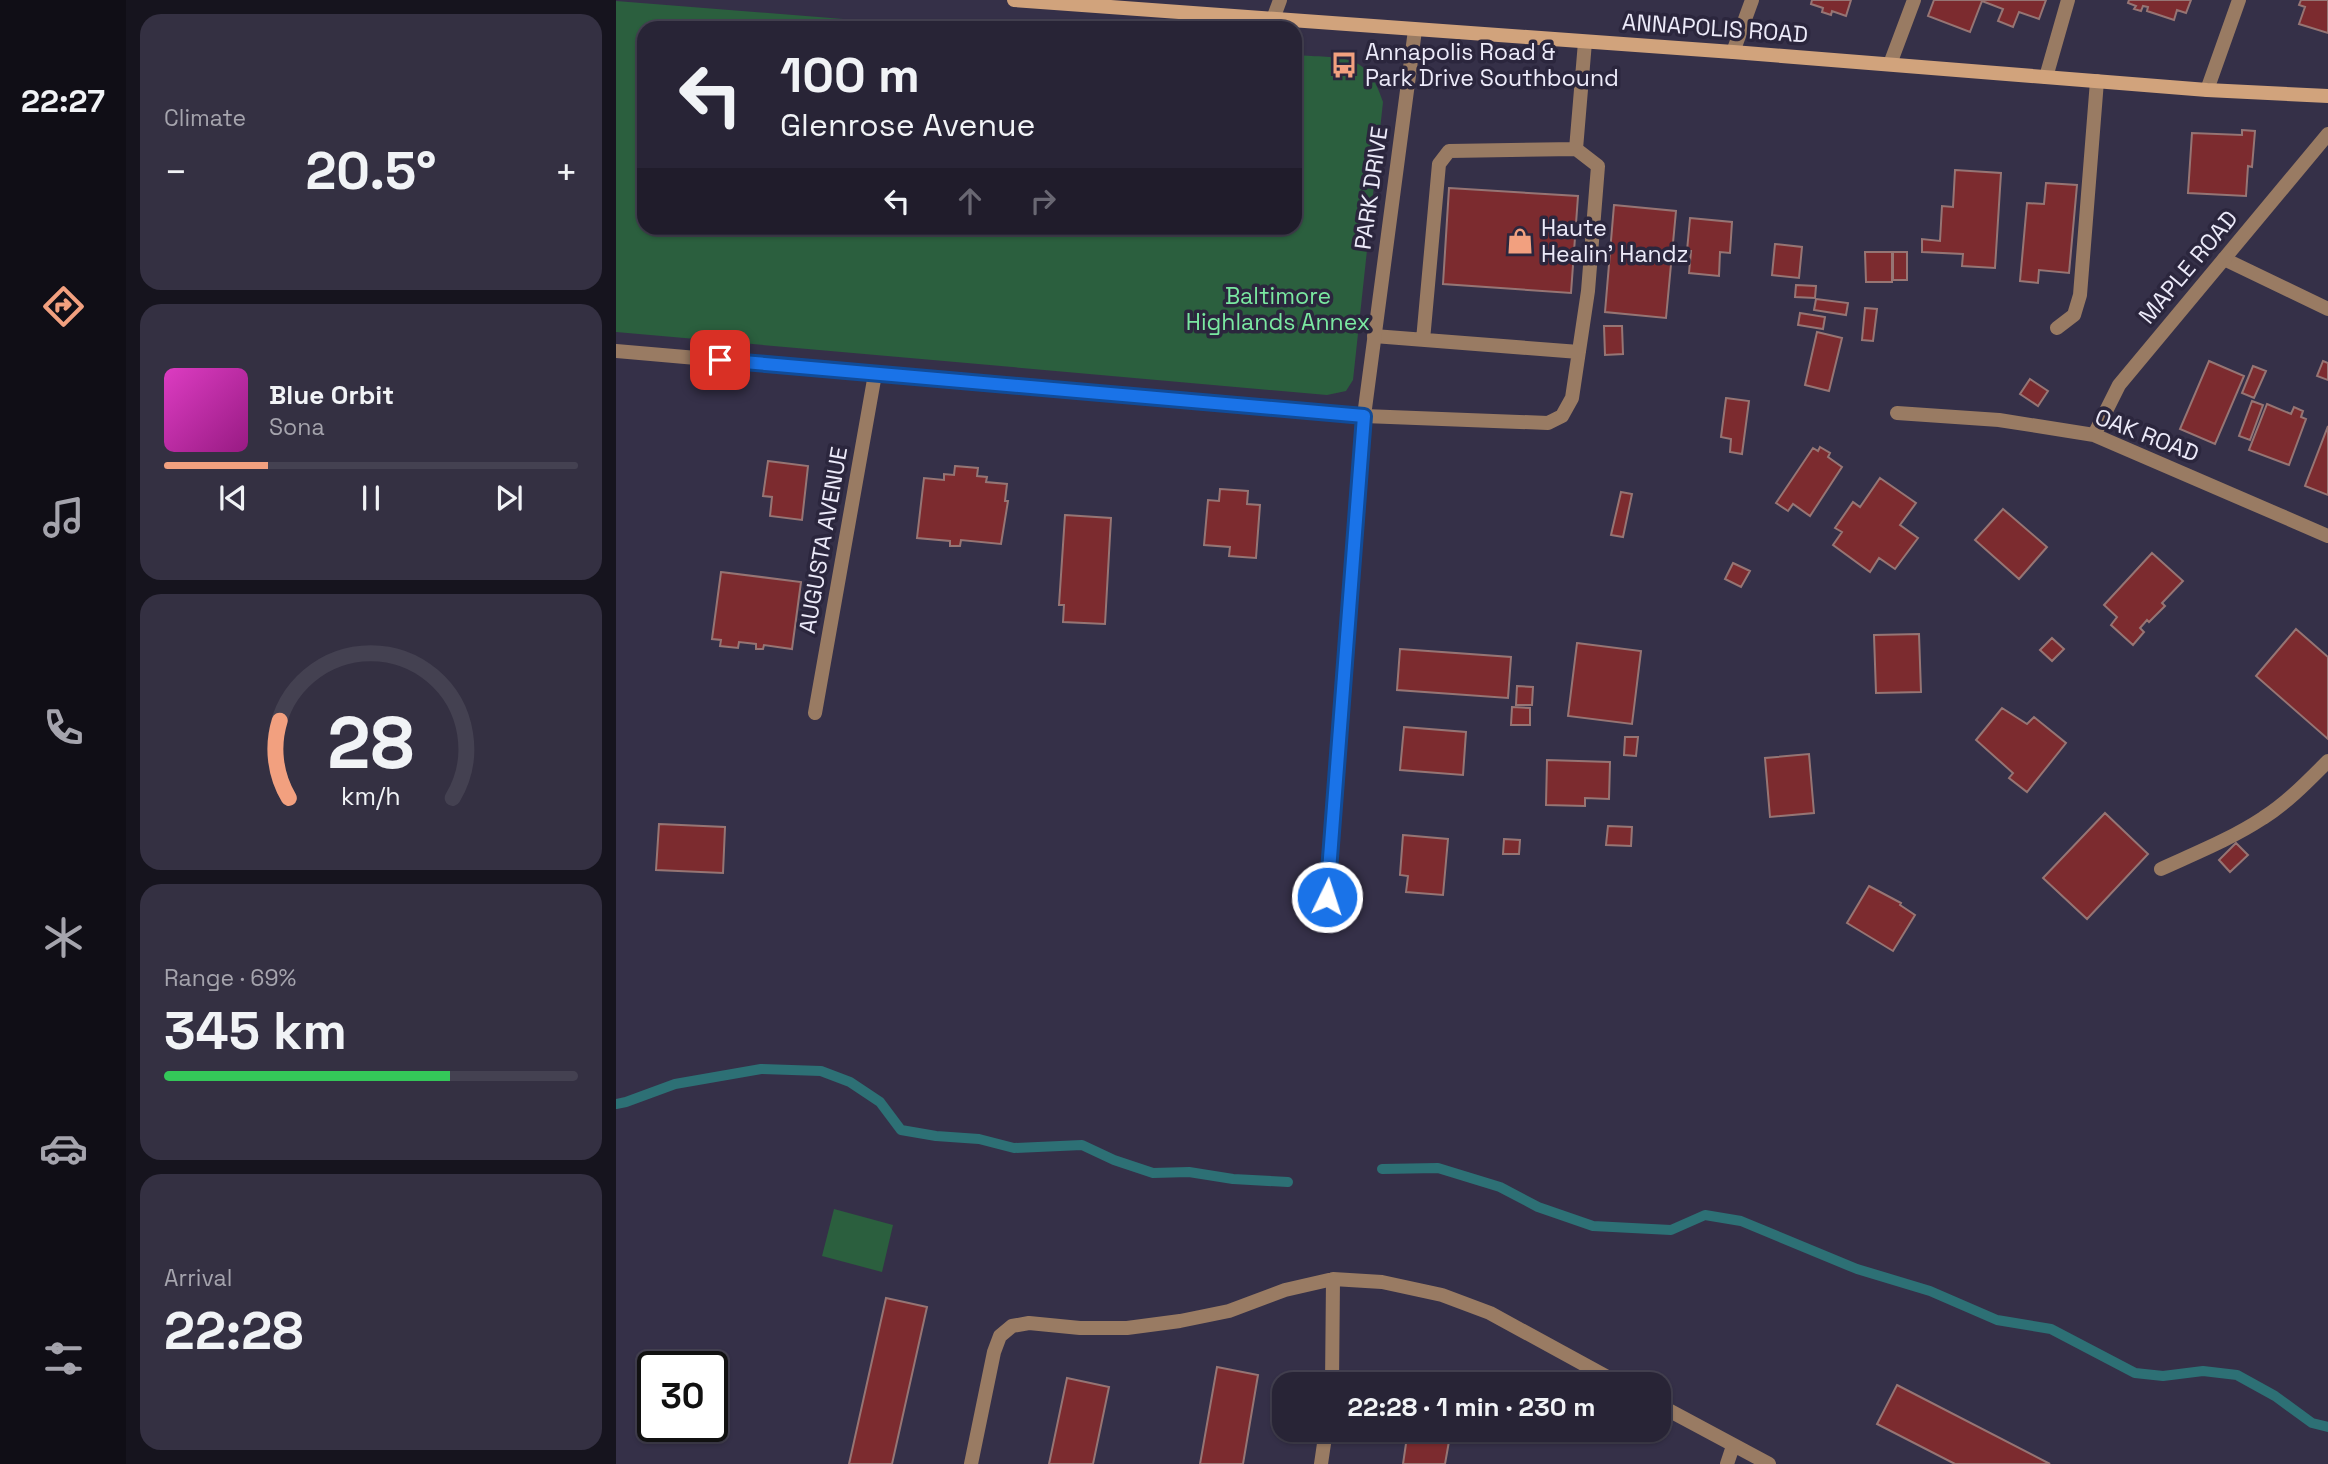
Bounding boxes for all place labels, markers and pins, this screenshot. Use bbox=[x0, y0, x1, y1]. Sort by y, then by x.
place label: Annapolis Road & Park Drive Southbound bbox=[1365, 37, 1619, 93]
bus stop icon: Annapolis Road & Park Drive Southbound bbox=[1329, 50, 1359, 80]
place label: Haute Healin' Handz bbox=[1541, 213, 1689, 269]
shop icon: Haute Healin' Handz bbox=[1505, 226, 1535, 256]
pin bbox=[690, 330, 750, 390]

